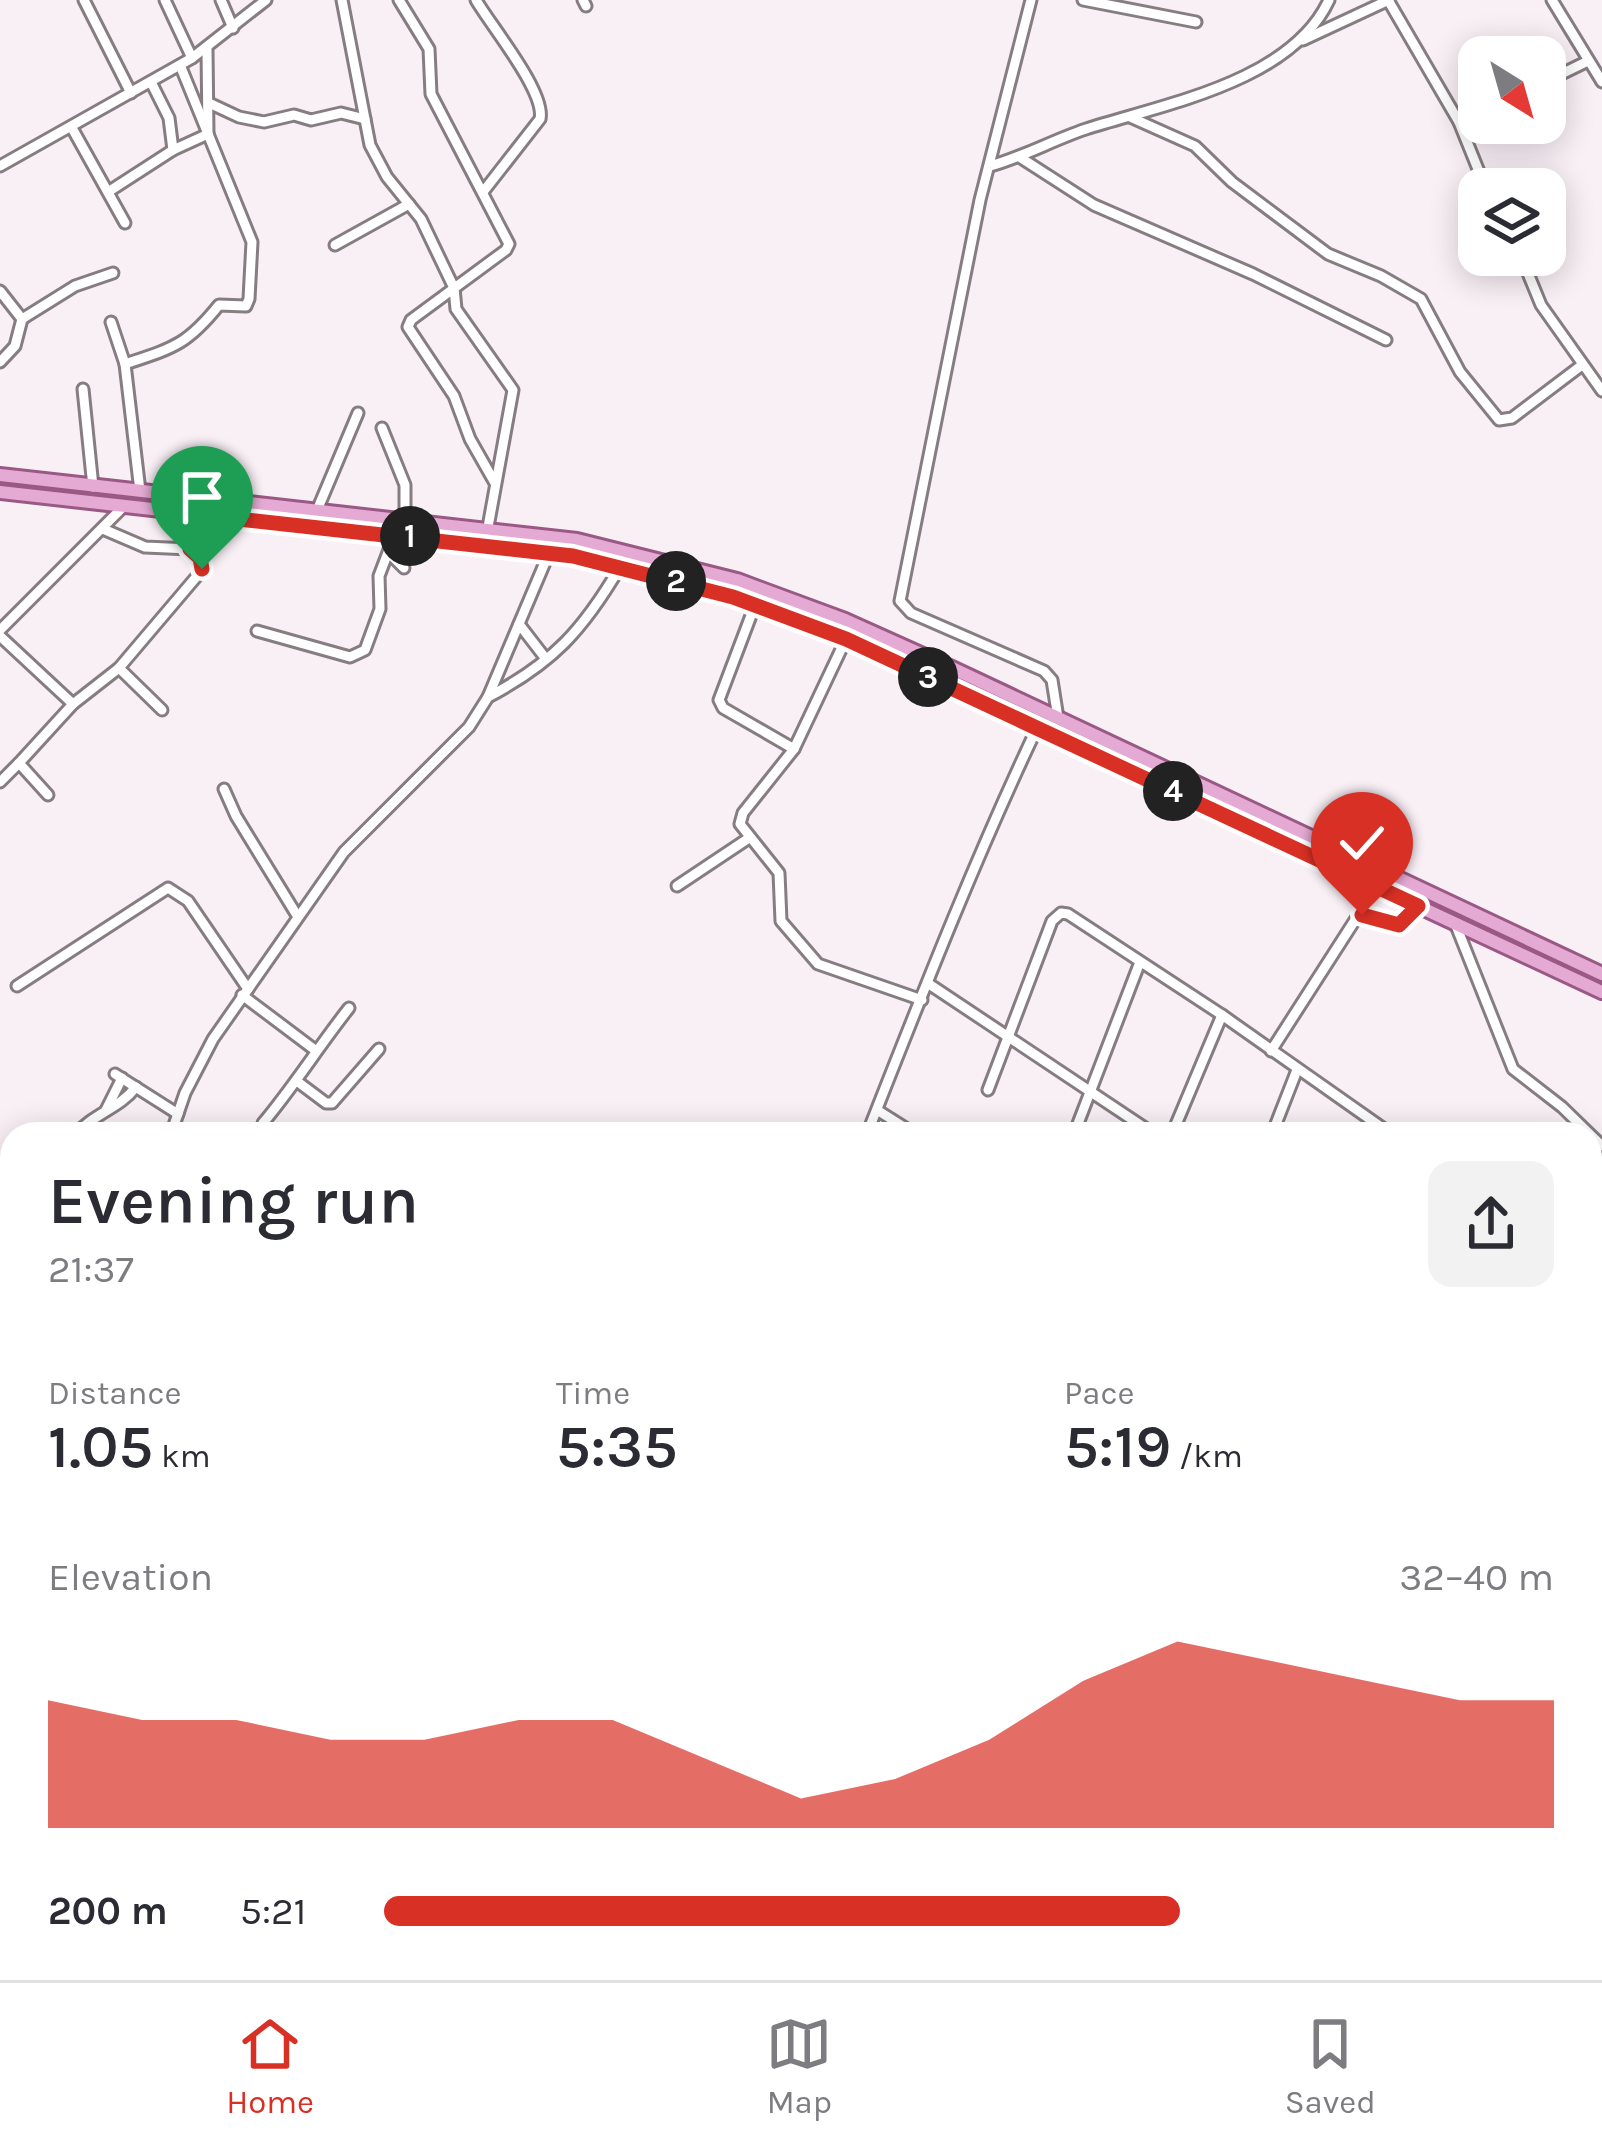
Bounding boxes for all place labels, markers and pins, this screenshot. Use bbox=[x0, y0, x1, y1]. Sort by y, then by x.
pin bbox=[151, 446, 253, 569]
pin: 1 bbox=[380, 506, 440, 566]
pin: 2 bbox=[646, 551, 706, 611]
pin: 3 bbox=[898, 647, 958, 707]
pin: 4 bbox=[1143, 761, 1203, 821]
pin bbox=[1311, 792, 1413, 915]

